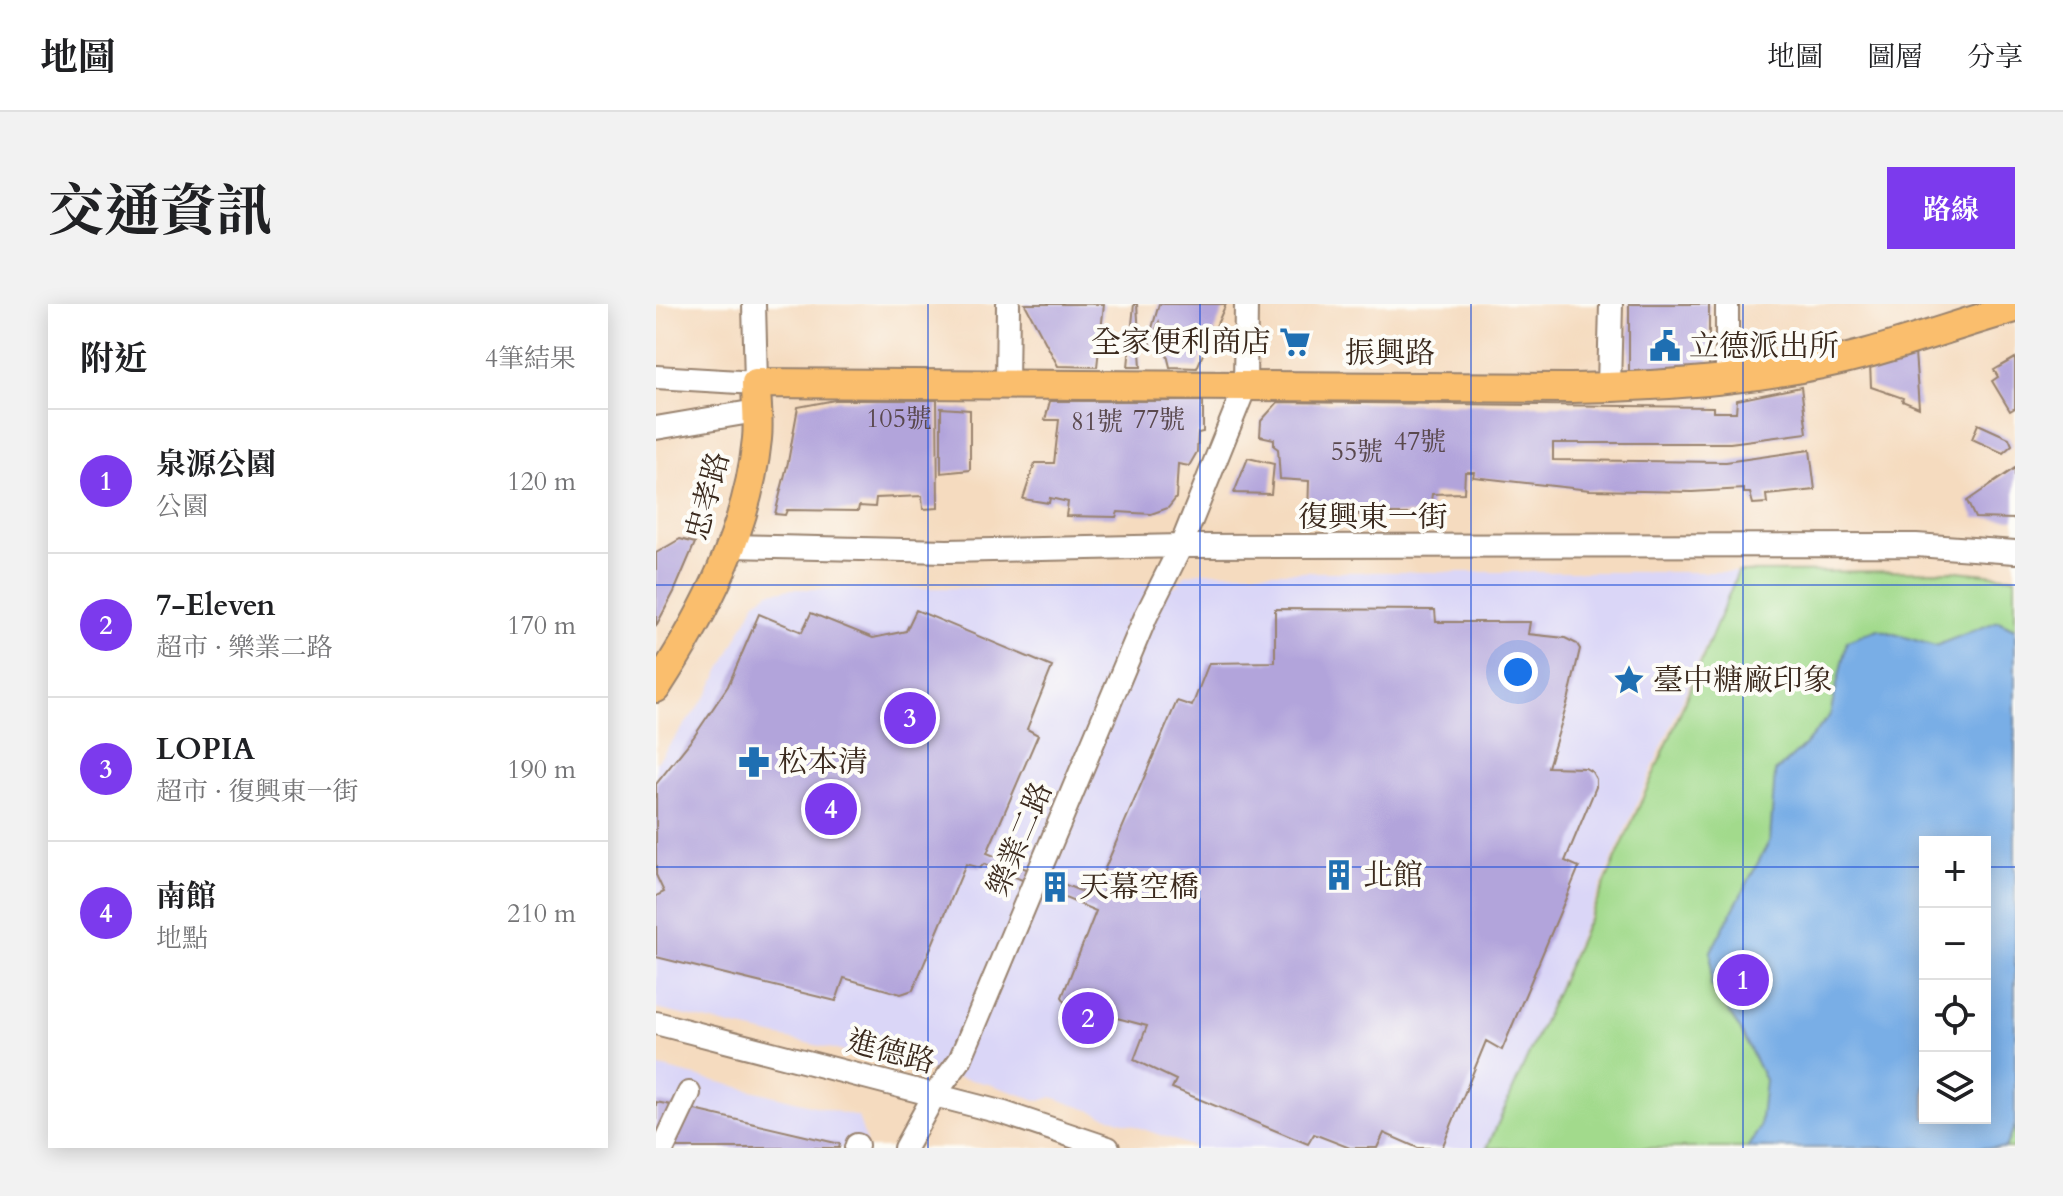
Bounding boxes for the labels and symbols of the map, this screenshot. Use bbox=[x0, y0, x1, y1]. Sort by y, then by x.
place label: 全家便利商店 bbox=[1091, 322, 1271, 363]
supermarket icon: 全家便利商店 bbox=[1278, 325, 1312, 359]
place label: 立德派出所 bbox=[1689, 326, 1839, 367]
public building icon: 立德派出所 bbox=[1648, 329, 1682, 363]
street label: 振興路 bbox=[1345, 333, 1435, 374]
house number: 105號 bbox=[866, 401, 932, 436]
house number: 77號 bbox=[1133, 402, 1185, 437]
house number: 81號 bbox=[1071, 404, 1123, 439]
house number: 47號 bbox=[1394, 424, 1446, 459]
house number: 55號 bbox=[1331, 434, 1383, 469]
street label: 忠孝路 bbox=[677, 447, 739, 545]
street label: 復興東一街 bbox=[1298, 497, 1448, 538]
your location bbox=[1498, 652, 1538, 692]
place label: 臺中糖廠印象 bbox=[1653, 660, 1833, 701]
place icon: 臺中糖廠印象 bbox=[1612, 663, 1646, 697]
pin: 3 bbox=[884, 688, 936, 748]
place label: 松本清 bbox=[778, 742, 868, 783]
pharmacy icon: 松本清 bbox=[737, 745, 771, 779]
street label: 樂業二路 bbox=[978, 776, 1062, 902]
pin: 4 bbox=[805, 779, 857, 839]
place label: 北館 bbox=[1363, 855, 1423, 896]
building icon: 北館 bbox=[1322, 858, 1356, 892]
place label: 天幕空橋 bbox=[1079, 867, 1199, 908]
building icon: 天幕空橋 bbox=[1038, 870, 1072, 904]
pin: 1 bbox=[1717, 950, 1769, 1010]
pin: 2 bbox=[1062, 988, 1114, 1048]
street label: 進德路 bbox=[842, 1021, 940, 1083]

